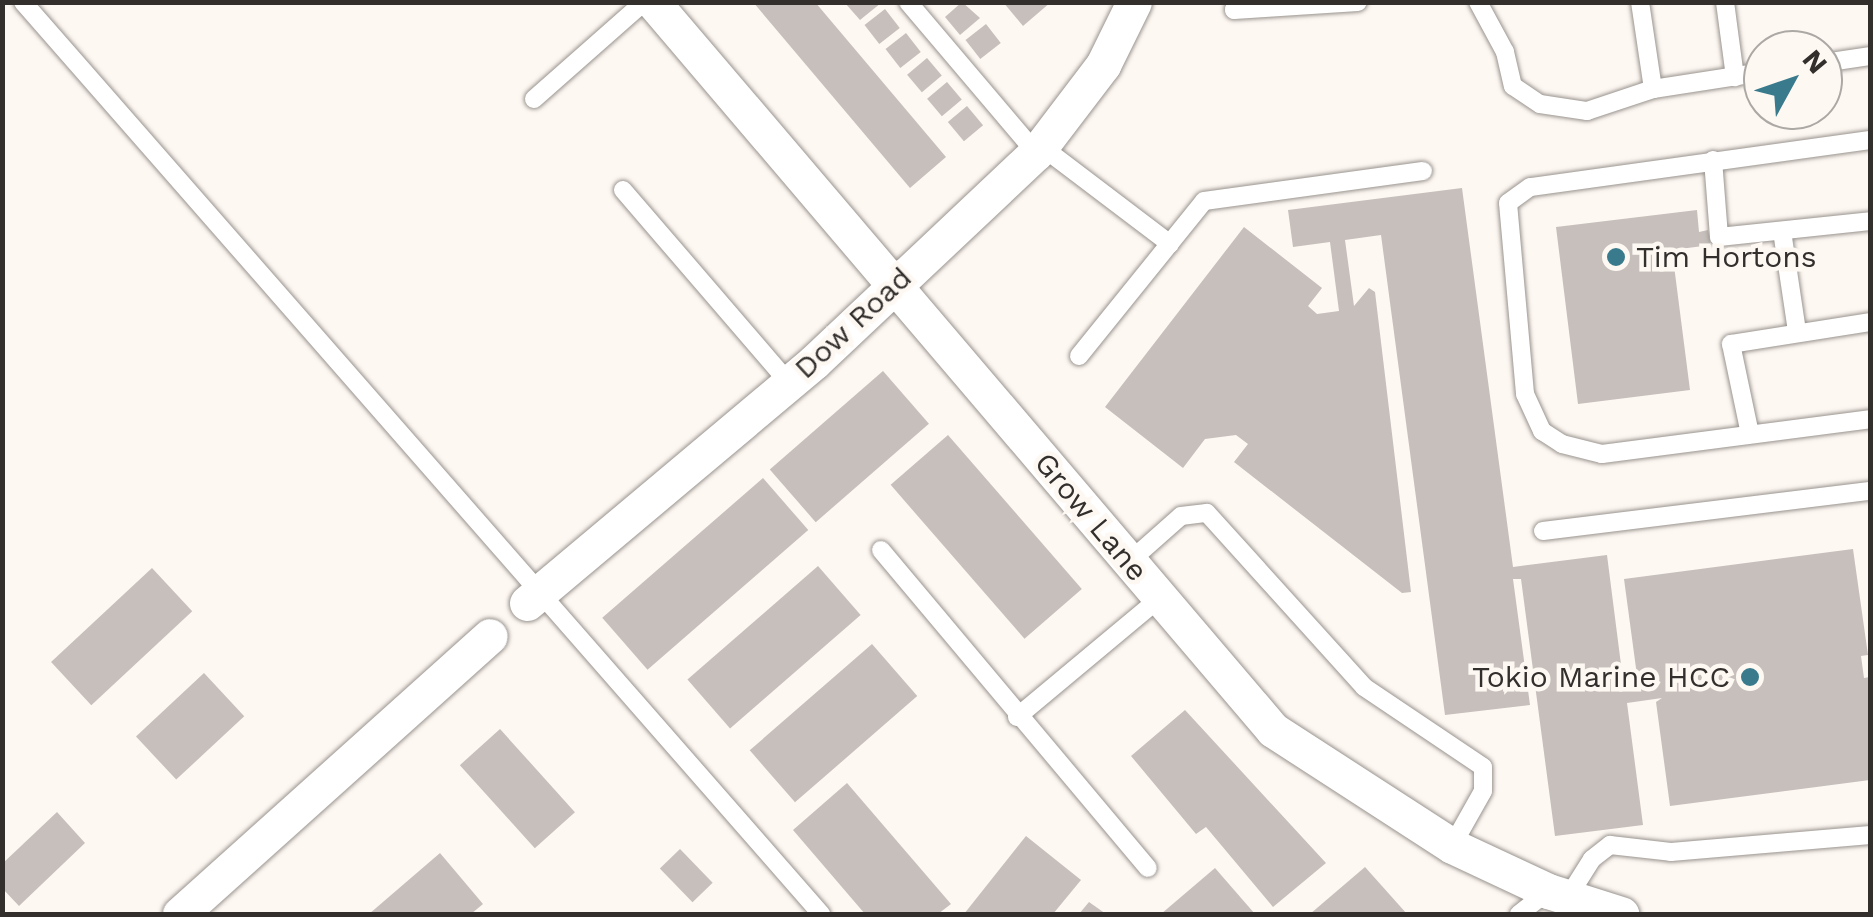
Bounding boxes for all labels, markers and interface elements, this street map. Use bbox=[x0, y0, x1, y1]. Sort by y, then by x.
north arrow bbox=[1743, 30, 1843, 130]
text: N bbox=[1796, 43, 1834, 80]
place label: Tim Hortons bbox=[1636, 239, 1817, 275]
marker: Tim Hortons bbox=[1605, 246, 1627, 268]
street label: Dow Road bbox=[787, 259, 919, 387]
street label: Grow Lane bbox=[1027, 445, 1155, 589]
place label: Tokio Marine HCC bbox=[1472, 659, 1730, 695]
marker: Tokio Marine HCC bbox=[1739, 666, 1761, 688]

